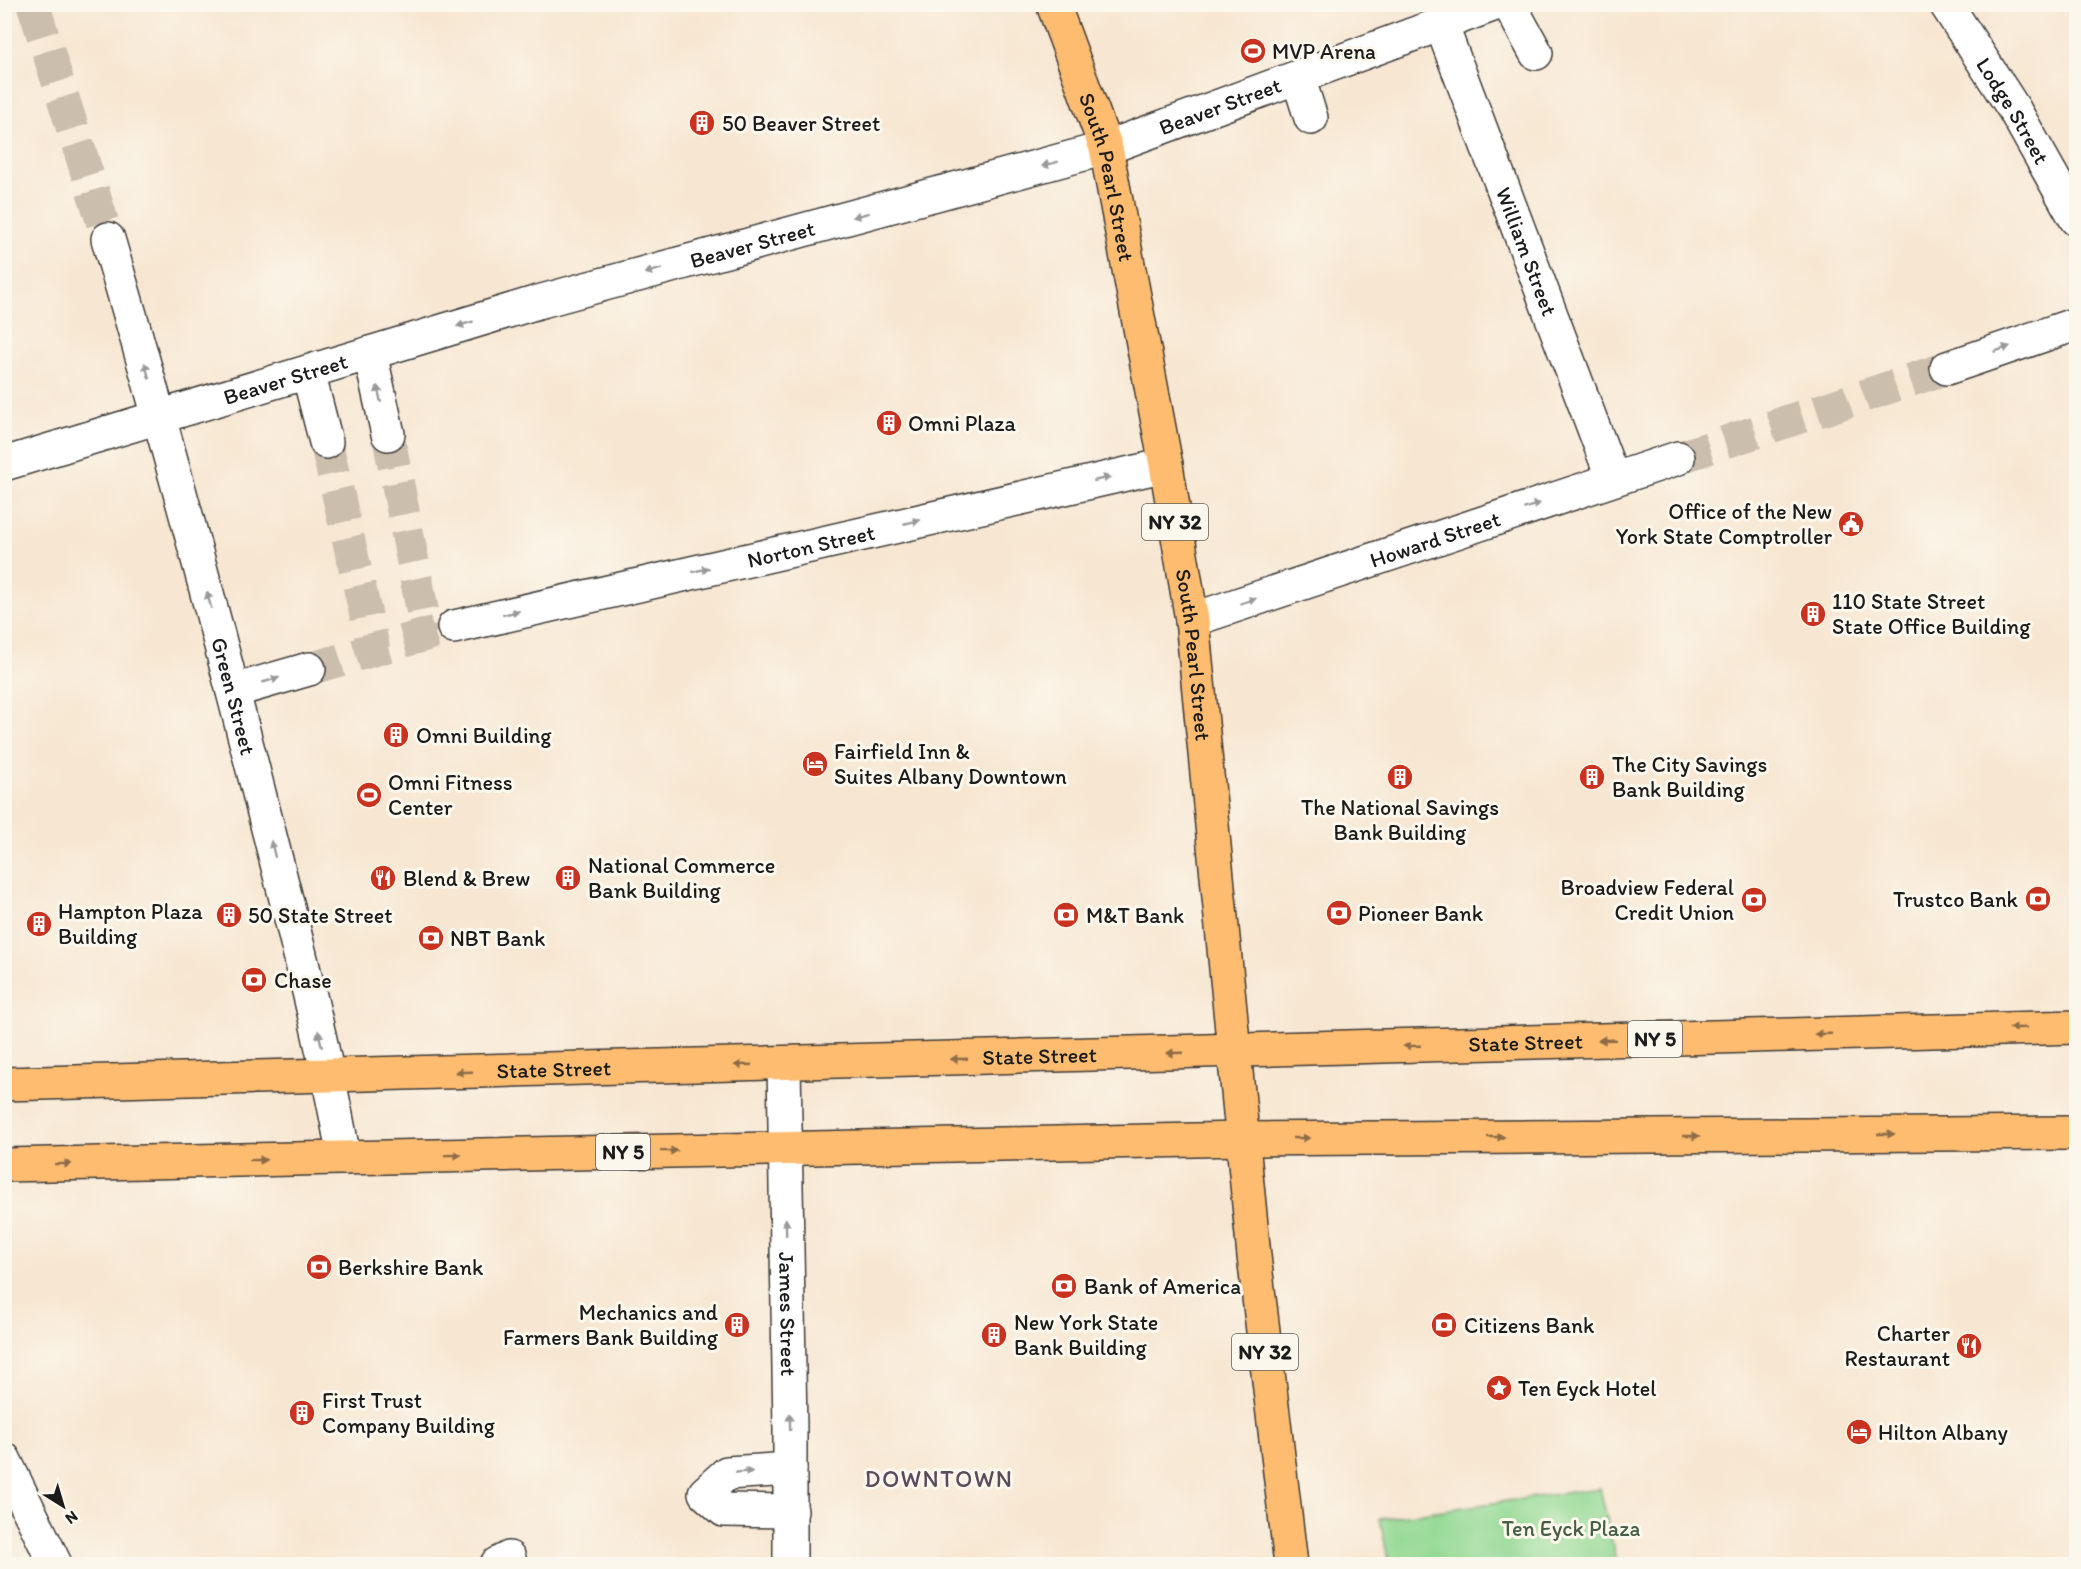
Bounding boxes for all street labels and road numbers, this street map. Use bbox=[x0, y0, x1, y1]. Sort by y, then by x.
street label: Lodge Street bbox=[1970, 52, 2055, 169]
street label: Beaver Street bbox=[1155, 71, 1285, 141]
street label: South Pearl Street bbox=[1073, 89, 1140, 264]
street label: William Street bbox=[1490, 183, 1563, 320]
street label: Beaver Street bbox=[687, 215, 818, 274]
street label: Beaver Street bbox=[220, 348, 351, 411]
road number: NY 32 bbox=[1142, 504, 1208, 540]
street label: Howard Street bbox=[1366, 505, 1504, 574]
street label: Norton Street bbox=[745, 519, 877, 574]
street label: South Pearl Street bbox=[1170, 567, 1217, 742]
street label: Green Street bbox=[205, 634, 262, 758]
road number: NY 5 bbox=[1628, 1021, 1682, 1057]
street label: State Street bbox=[1468, 1028, 1583, 1058]
street label: State Street bbox=[982, 1041, 1097, 1071]
street label: State Street bbox=[496, 1054, 611, 1084]
road number: NY 5 bbox=[596, 1134, 650, 1170]
street label: James Street bbox=[773, 1252, 802, 1376]
road number: NY 32 bbox=[1232, 1334, 1298, 1370]

